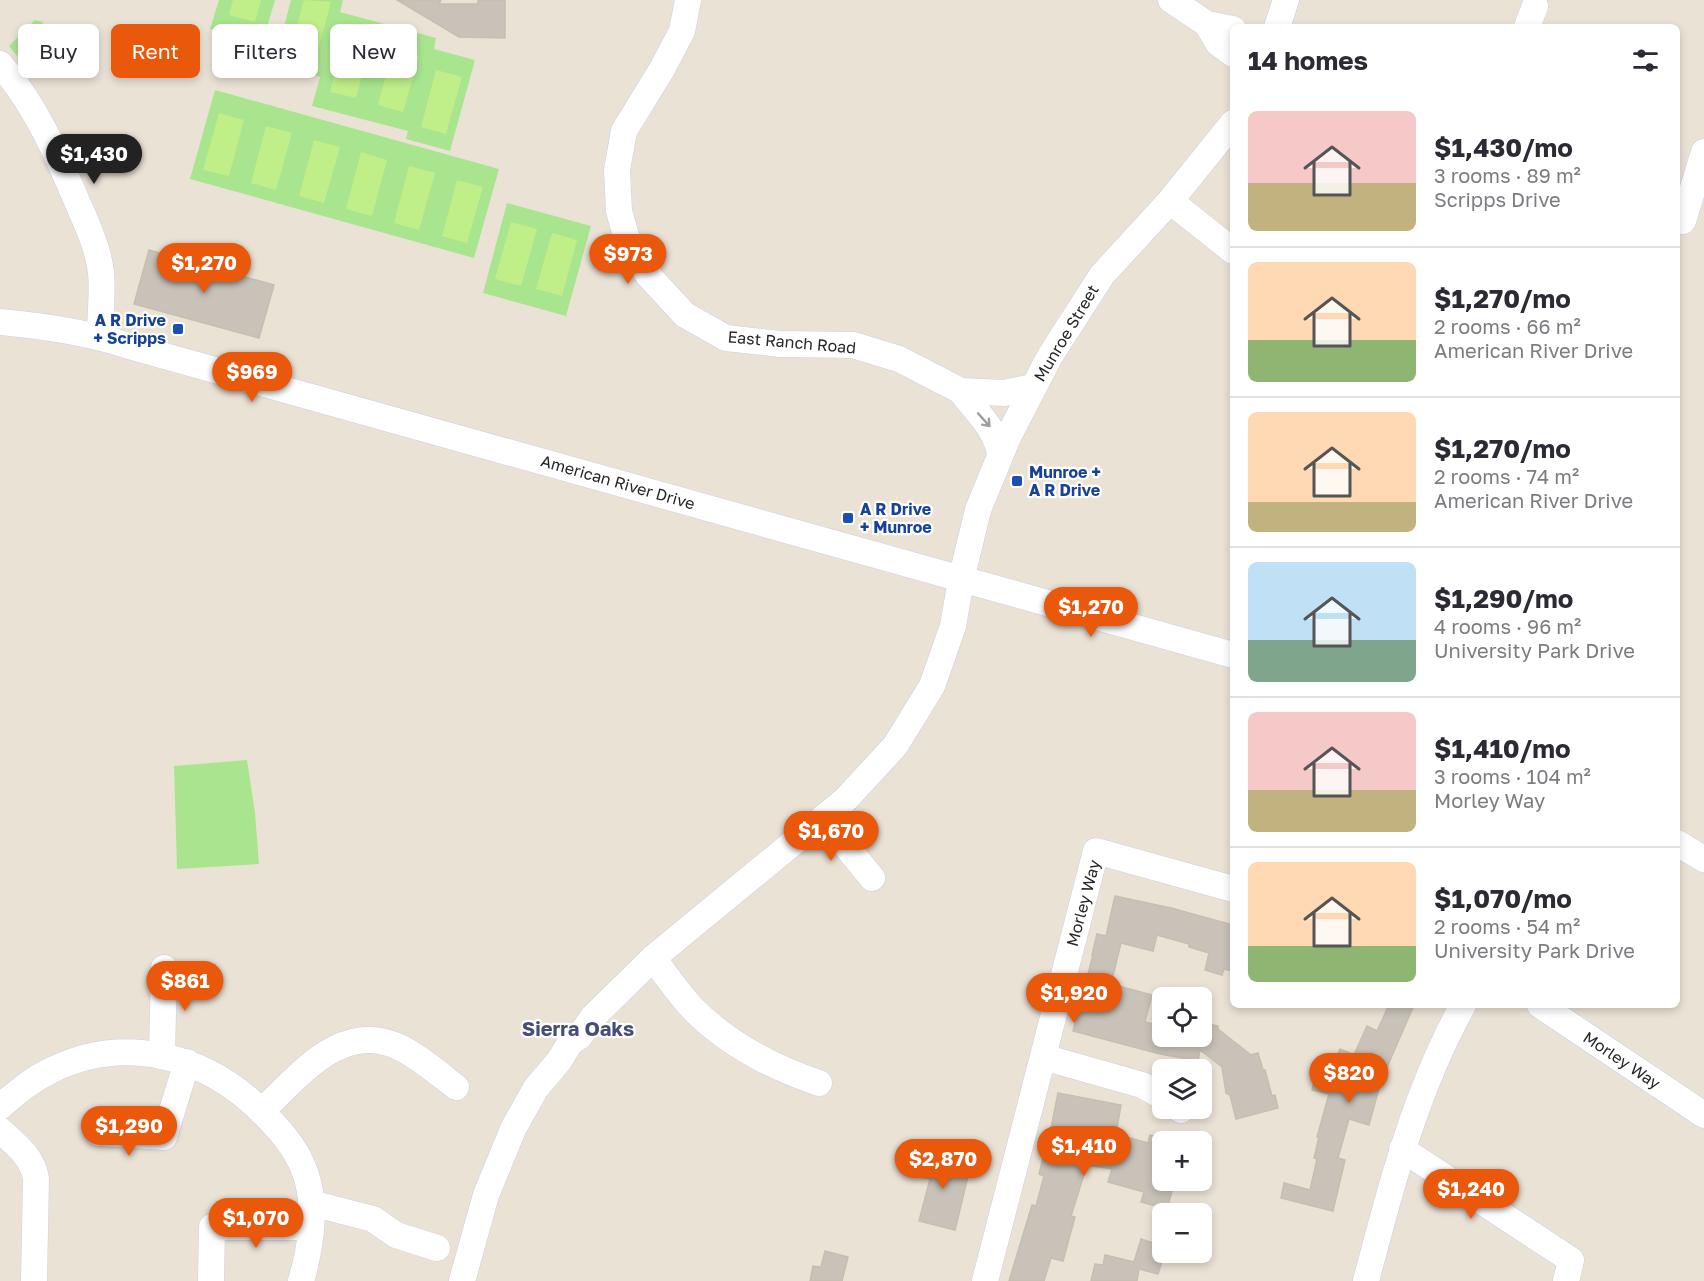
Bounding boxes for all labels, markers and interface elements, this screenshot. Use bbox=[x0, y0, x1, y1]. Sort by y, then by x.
chip: Buy bbox=[18, 24, 99, 78]
chip: Rent bbox=[111, 24, 200, 78]
chip: Filters bbox=[212, 24, 318, 78]
chip: New bbox=[330, 24, 417, 78]
icon: filters bbox=[1629, 44, 1662, 77]
text: 14 homes bbox=[1248, 45, 1368, 76]
text: $1,430/mo bbox=[1434, 132, 1573, 163]
pin: $1,430 bbox=[45, 134, 143, 185]
icon: home bbox=[1296, 135, 1368, 207]
text: $1,430 bbox=[60, 141, 128, 165]
text: 3 rooms · 89 m² bbox=[1434, 163, 1581, 187]
text: Scripps Drive bbox=[1434, 187, 1561, 211]
pin: $973 bbox=[592, 234, 664, 285]
text: $973 bbox=[603, 241, 653, 265]
pin: $1,270 bbox=[155, 243, 253, 294]
text: $1,270 bbox=[171, 250, 237, 274]
street label: Munroe Street bbox=[1029, 281, 1103, 385]
text: $1,270/mo bbox=[1434, 283, 1571, 314]
icon: home bbox=[1296, 286, 1368, 358]
place label: A R Drive + Scripps bbox=[94, 310, 166, 348]
text: 2 rooms · 66 m² bbox=[1434, 314, 1581, 338]
marker: A R Drive + Scripps bbox=[171, 322, 185, 336]
street label: East Ranch Road bbox=[727, 326, 857, 358]
text: American River Drive bbox=[1434, 338, 1633, 362]
pin: $969 bbox=[216, 352, 288, 403]
text: $969 bbox=[226, 359, 278, 383]
one-way arrow bbox=[977, 412, 991, 427]
text: $1,270/mo bbox=[1434, 433, 1571, 464]
icon: home bbox=[1296, 436, 1368, 508]
street label: American River Drive bbox=[539, 450, 697, 514]
place label: Munroe + A R Drive bbox=[1029, 462, 1101, 500]
text: 2 rooms · 74 m² bbox=[1434, 464, 1579, 488]
marker: Munroe + A R Drive bbox=[1010, 474, 1024, 488]
text: American River Drive bbox=[1434, 488, 1633, 512]
place label: A R Drive + Munroe bbox=[860, 499, 932, 537]
marker: A R Drive + Munroe bbox=[841, 511, 855, 525]
text: $1,290/mo bbox=[1434, 583, 1573, 614]
icon: home bbox=[1296, 586, 1368, 658]
pin: $1,270 bbox=[1042, 587, 1140, 638]
text: $1,270 bbox=[1058, 594, 1124, 618]
text: 4 rooms · 96 m² bbox=[1434, 614, 1581, 638]
text: University Park Drive bbox=[1434, 638, 1635, 662]
text: $1,410/mo bbox=[1434, 733, 1571, 764]
icon: home bbox=[1296, 736, 1368, 808]
text: 3 rooms · 104 m² bbox=[1434, 764, 1591, 788]
text: Morley Way bbox=[1434, 788, 1545, 812]
pin: $1,670 bbox=[782, 811, 880, 862]
text: $1,670 bbox=[798, 818, 864, 842]
street label: Morley Way bbox=[1062, 857, 1104, 949]
text: $1,070/mo bbox=[1434, 883, 1572, 914]
icon: home bbox=[1296, 886, 1368, 958]
text: 2 rooms · 54 m² bbox=[1434, 914, 1580, 938]
text: University Park Drive bbox=[1434, 938, 1635, 962]
pin: $861 bbox=[149, 961, 221, 1012]
text: $861 bbox=[160, 968, 210, 992]
pin: $1,920 bbox=[1025, 973, 1123, 1024]
text: $1,920 bbox=[1040, 980, 1108, 1004]
map controls bbox=[1152, 987, 1212, 1263]
button: locate bbox=[1152, 987, 1212, 1047]
district label: Sierra Oaks bbox=[522, 1016, 634, 1040]
street label: Morley Way bbox=[1580, 1027, 1664, 1093]
pin: $820 bbox=[1313, 1053, 1385, 1104]
button: layers bbox=[1152, 1059, 1212, 1119]
text: $820 bbox=[1323, 1060, 1375, 1084]
pin: $1,290 bbox=[80, 1106, 178, 1157]
text: $1,290 bbox=[95, 1113, 163, 1137]
pin: $1,410 bbox=[1035, 1126, 1133, 1177]
button: + bbox=[1152, 1131, 1212, 1191]
text: $1,410 bbox=[1051, 1133, 1117, 1157]
pin: $2,870 bbox=[894, 1139, 992, 1190]
text: $2,870 bbox=[909, 1146, 977, 1170]
pin: $1,240 bbox=[1422, 1169, 1520, 1220]
text: $1,240 bbox=[1437, 1176, 1505, 1200]
pin: $1,070 bbox=[207, 1198, 305, 1249]
button: − bbox=[1152, 1203, 1212, 1263]
text: $1,070 bbox=[223, 1205, 290, 1229]

